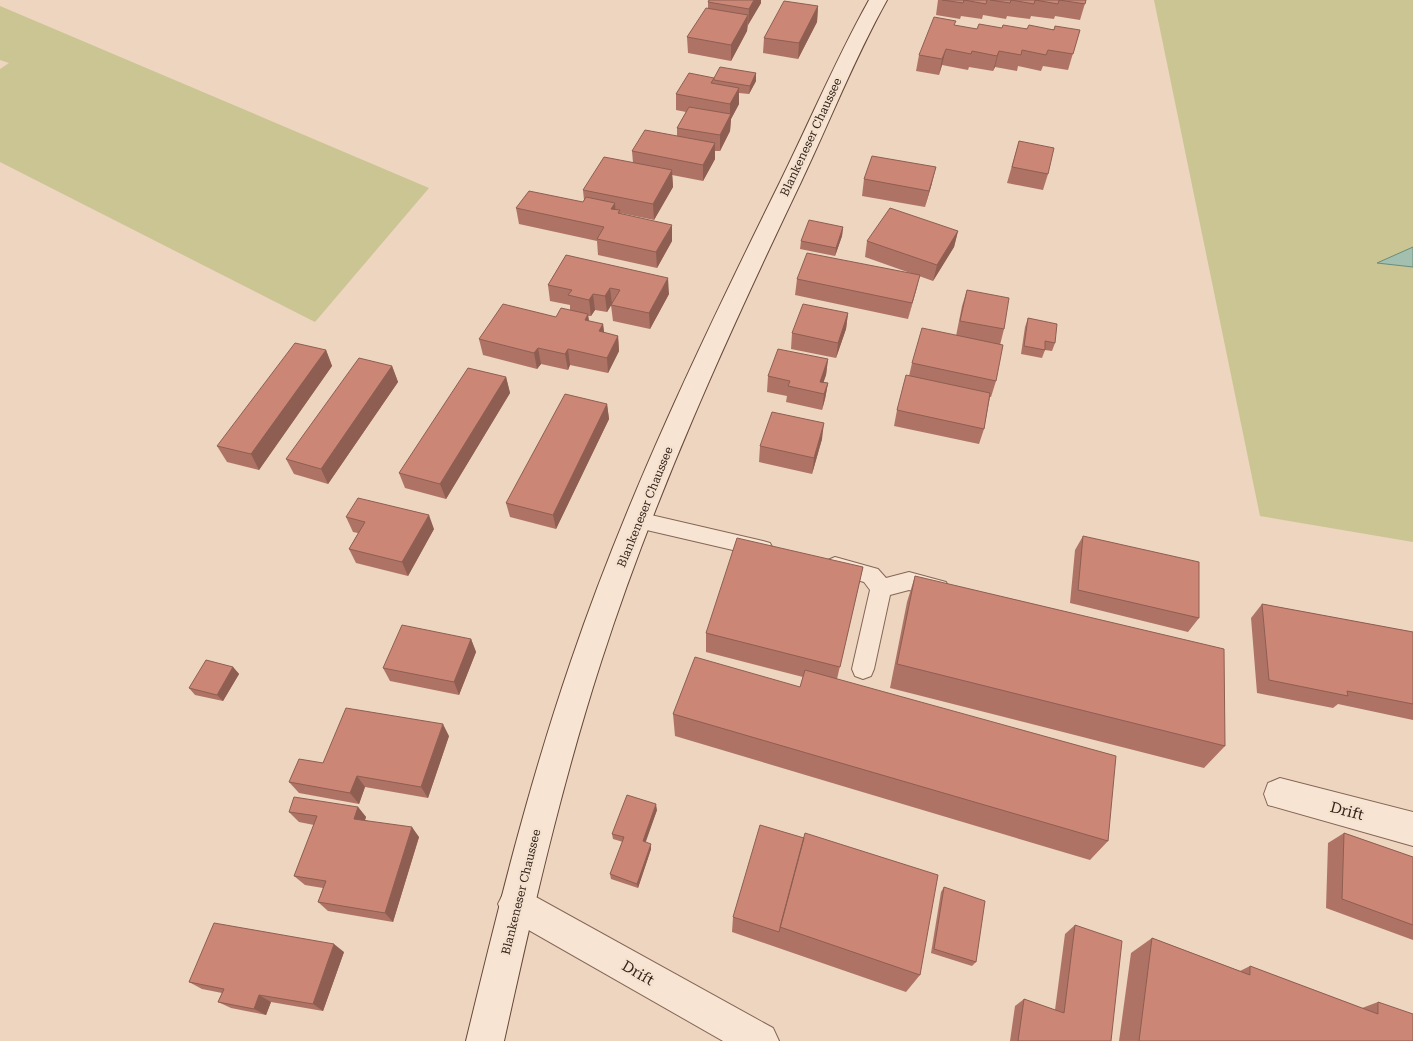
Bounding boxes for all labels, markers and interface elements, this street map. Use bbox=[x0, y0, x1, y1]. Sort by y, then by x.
street label: Blankeneser Chaussee bbox=[777, 75, 845, 198]
street label: Blankeneser Chaussee bbox=[614, 444, 676, 569]
street label: Drift bbox=[1328, 798, 1366, 824]
street label: Blankeneser Chaussee bbox=[499, 827, 543, 956]
street label: Drift bbox=[619, 957, 658, 990]

